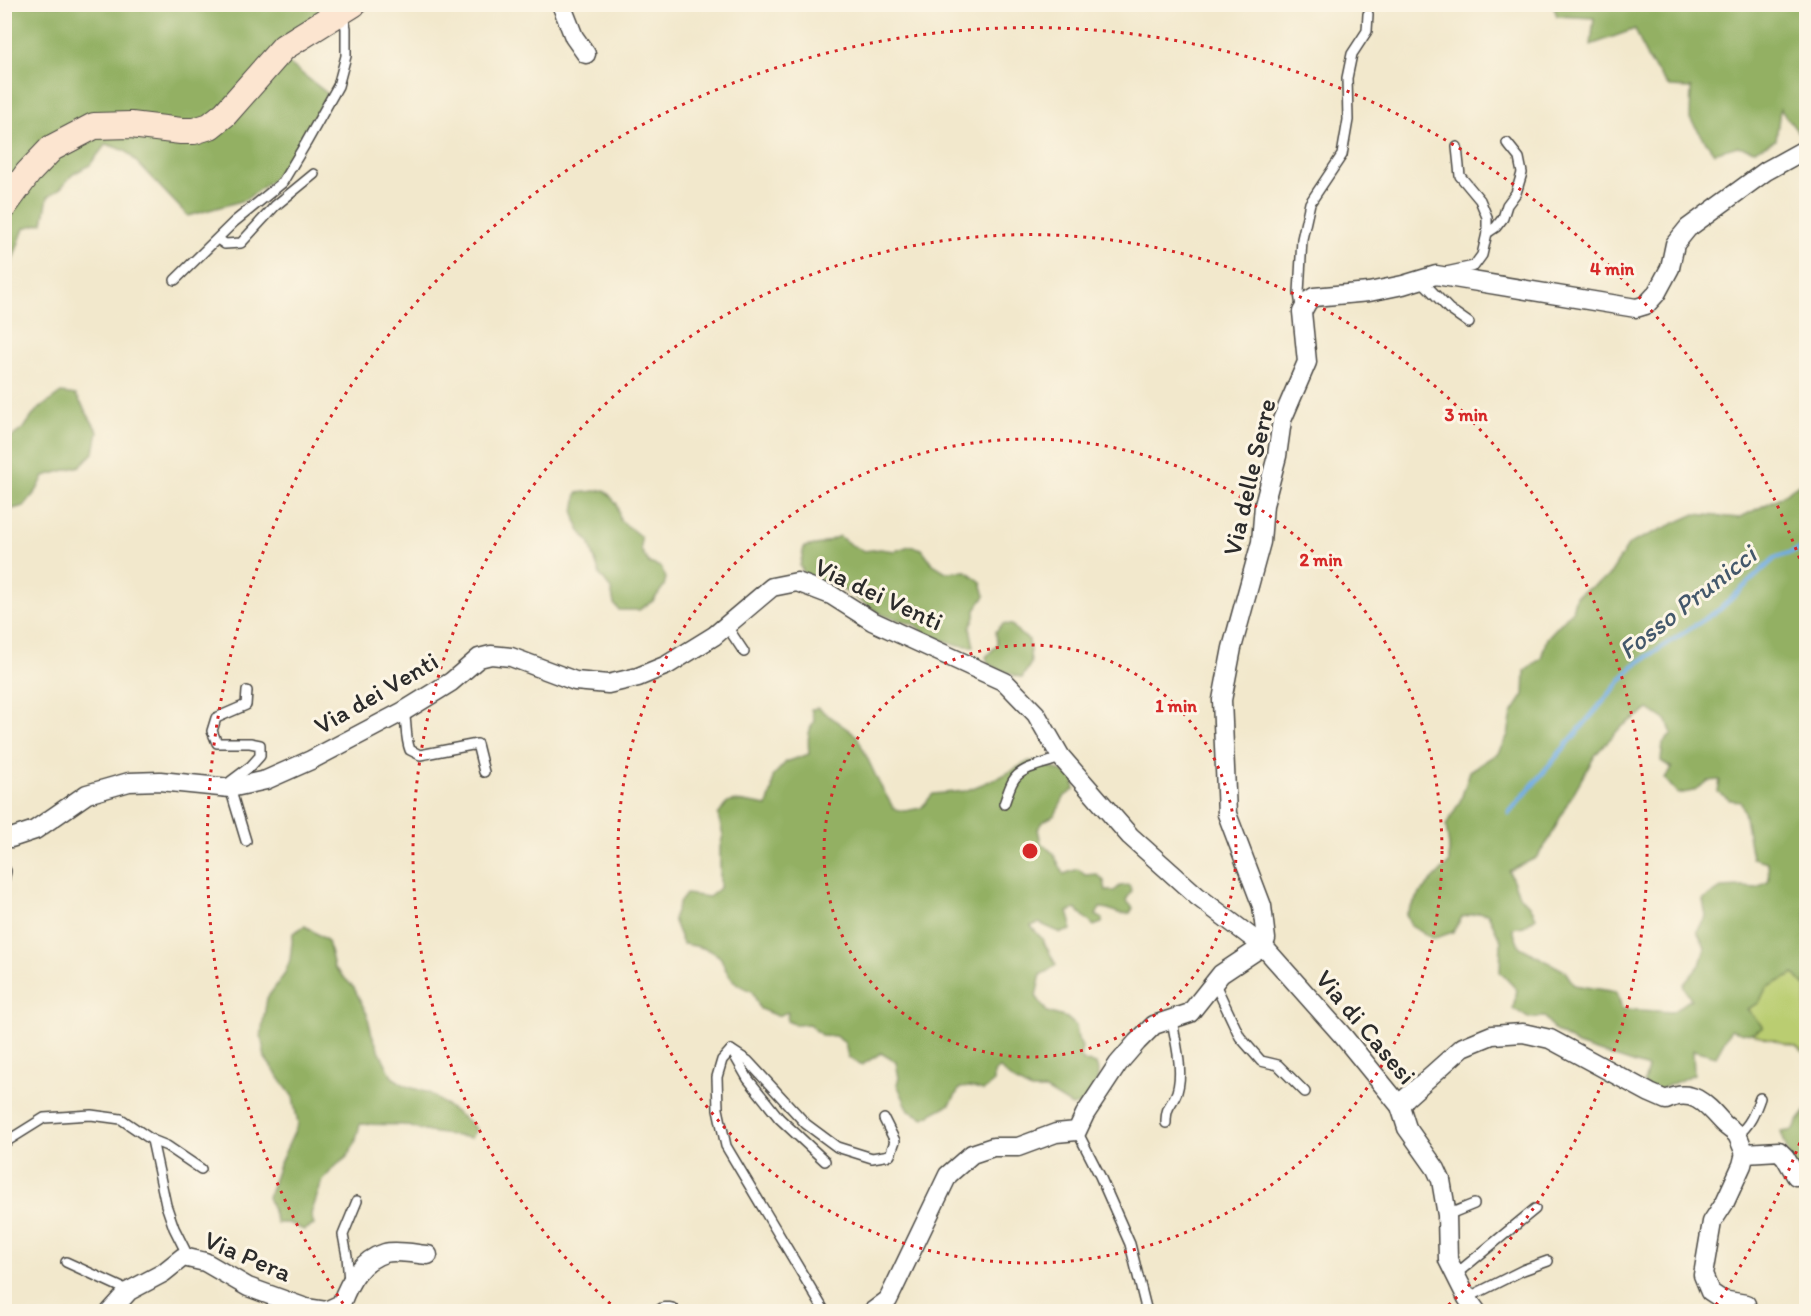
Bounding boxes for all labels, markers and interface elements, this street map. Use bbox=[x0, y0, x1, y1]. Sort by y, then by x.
text: 4 min bbox=[1590, 258, 1635, 280]
street label: Via delle Serre bbox=[1215, 395, 1283, 559]
text: 3 min bbox=[1444, 404, 1488, 426]
water label: Fosso Prunicci bbox=[1612, 536, 1765, 666]
text: 2 min bbox=[1300, 549, 1343, 571]
street label: Via dei Venti bbox=[810, 550, 948, 638]
street label: Via dei Venti bbox=[308, 645, 444, 741]
text: 1 min bbox=[1155, 695, 1197, 717]
centre of rings bbox=[1020, 841, 1040, 861]
street label: Via di Casesi bbox=[1309, 963, 1423, 1091]
street label: Via Pera bbox=[199, 1223, 297, 1289]

